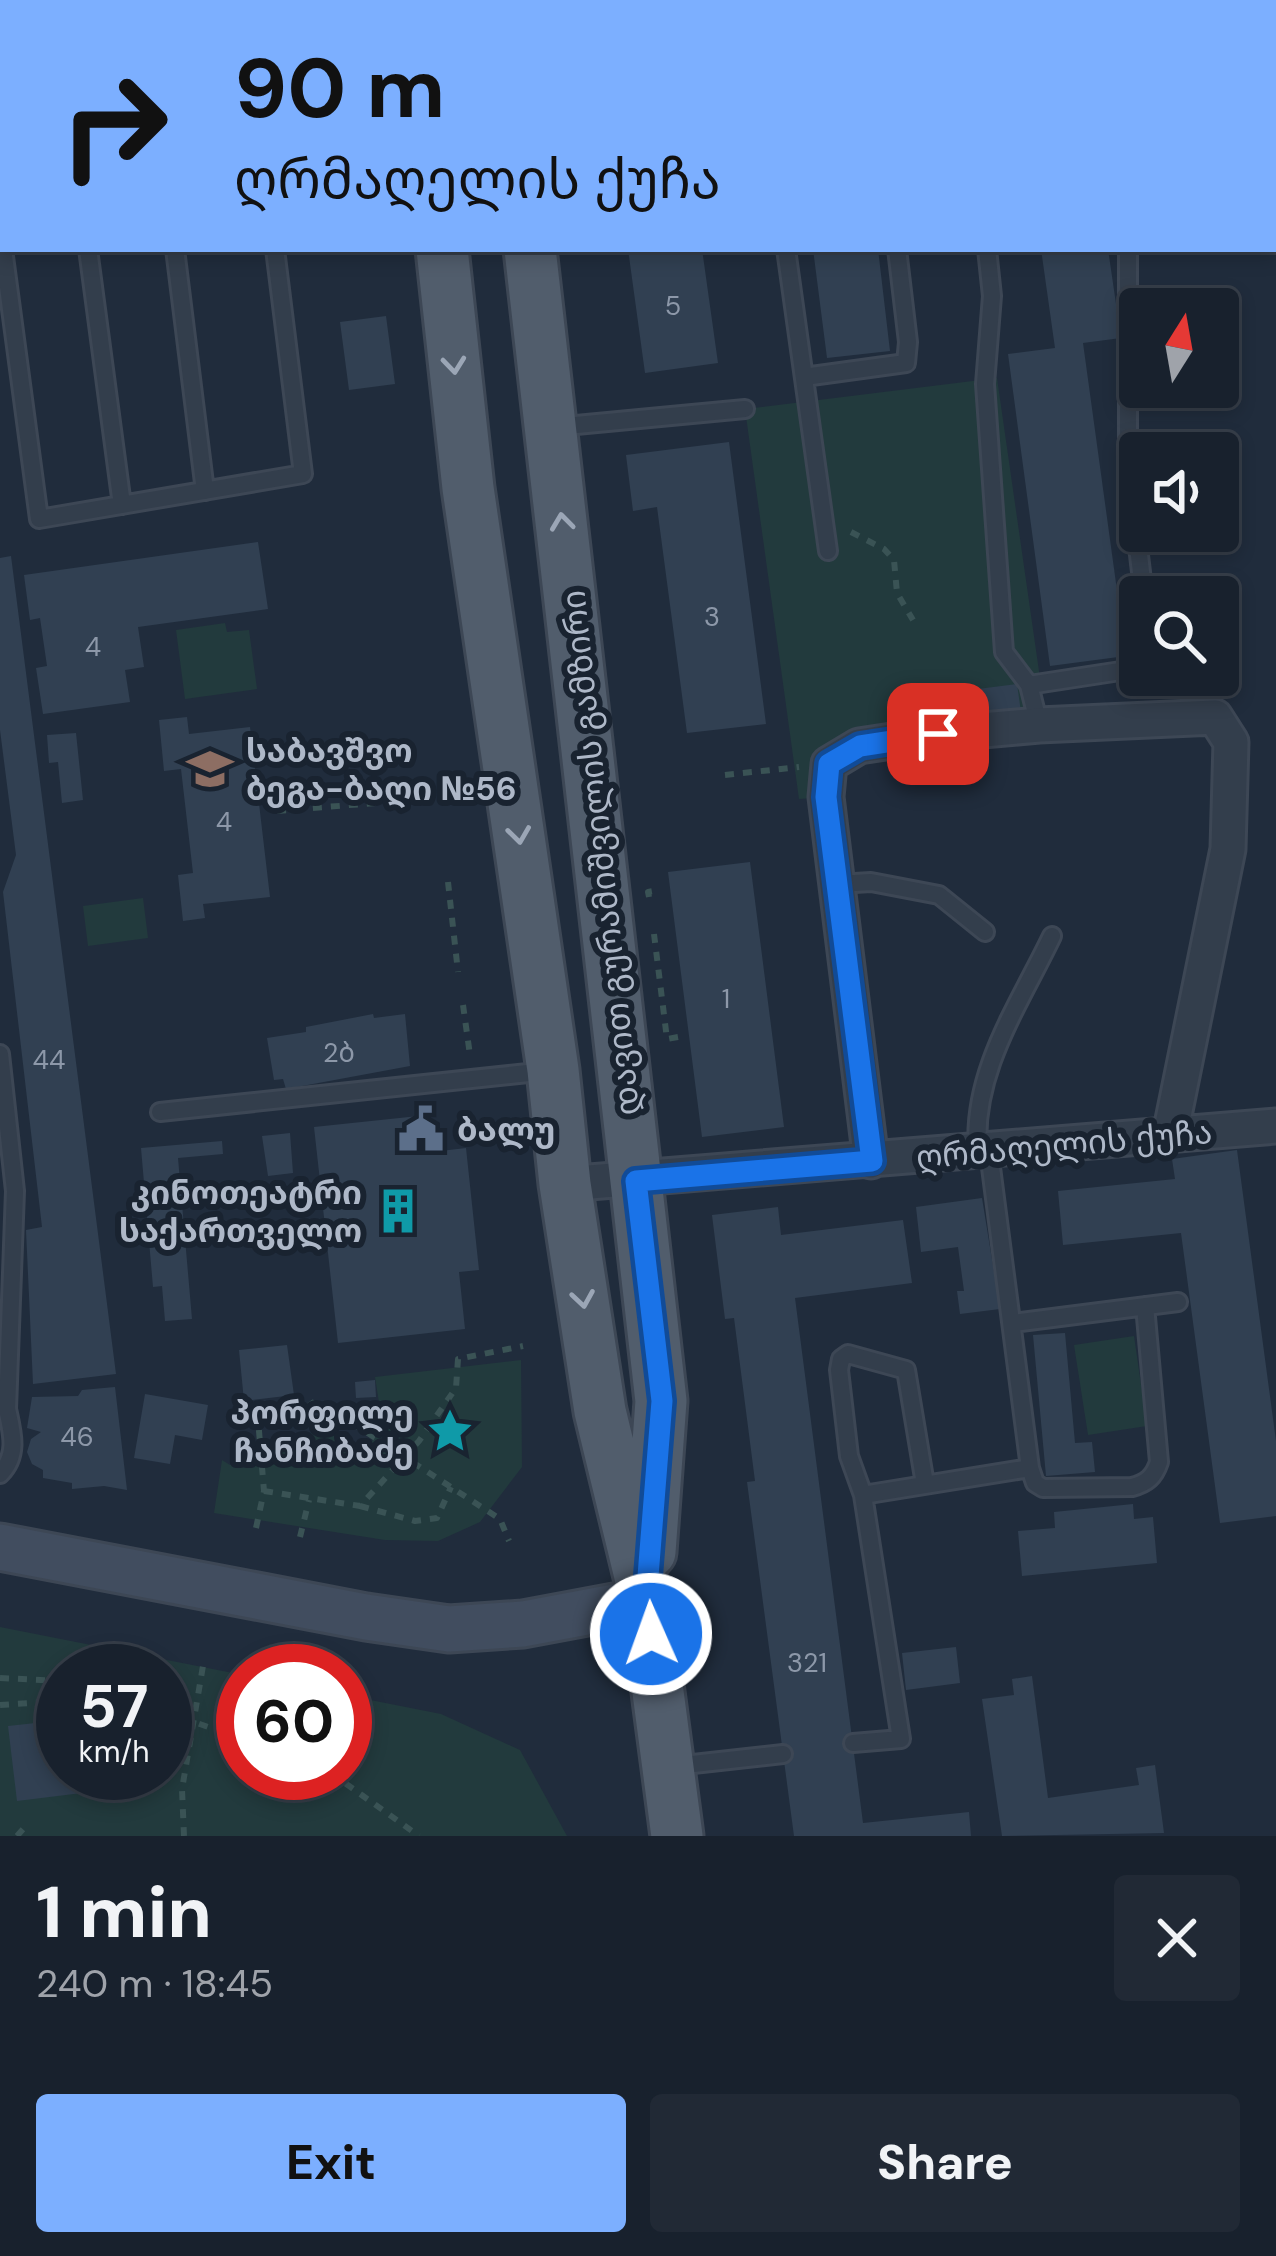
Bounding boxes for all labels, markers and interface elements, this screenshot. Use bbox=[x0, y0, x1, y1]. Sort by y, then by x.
text: 90 m bbox=[234, 34, 445, 143]
icon: right bbox=[36, 48, 192, 204]
text: ღრმაღელის ქუჩა bbox=[234, 144, 721, 215]
house number: 5 bbox=[665, 288, 681, 323]
north arrow bbox=[1119, 288, 1239, 408]
map controls bbox=[1119, 288, 1239, 696]
one-way arrow bbox=[441, 355, 467, 375]
button: sound bbox=[1119, 432, 1239, 552]
one-way arrow bbox=[550, 512, 576, 532]
button: search bbox=[1119, 576, 1239, 696]
street label: დავით გურამიშვილის გამზირი bbox=[552, 588, 649, 1118]
house number: 3 bbox=[704, 599, 720, 634]
house number: 4 bbox=[85, 629, 101, 664]
pin bbox=[887, 683, 989, 785]
icon: arrive bbox=[905, 701, 971, 767]
place label: საბავშვო ბეგა-ბაღი №56 bbox=[246, 729, 517, 810]
school or university icon: საბავშვო ბეგა-ბაღი №56 bbox=[185, 744, 235, 794]
house number: 4 bbox=[216, 804, 232, 839]
one-way arrow bbox=[505, 825, 531, 845]
house number: 1 bbox=[722, 981, 730, 1016]
house number: 2ბ bbox=[323, 1035, 355, 1070]
house number: 44 bbox=[33, 1042, 65, 1077]
public building icon: ბალუ bbox=[396, 1104, 446, 1154]
place label: ბალუ bbox=[457, 1108, 555, 1151]
street label: ღრმაღელის ქუჩა bbox=[914, 1110, 1214, 1179]
place label: კინოთეატრი საქართველო bbox=[119, 1171, 362, 1252]
building icon: კინოთეატრი საქართველო bbox=[373, 1186, 423, 1236]
one-way arrow bbox=[569, 1290, 595, 1309]
place label: პორფილე ჩანჩიბაძე bbox=[231, 1391, 414, 1472]
place icon: პორფილე ჩანჩიბაძე bbox=[425, 1406, 475, 1456]
house number: 46 bbox=[60, 1419, 94, 1454]
position arrow bbox=[588, 1571, 714, 1697]
speed limit sign: 60 bbox=[216, 1644, 372, 1800]
house number: 321 bbox=[787, 1645, 827, 1680]
text: 57 bbox=[79, 1667, 149, 1746]
text: km/h bbox=[79, 1732, 149, 1771]
text: 1 min bbox=[36, 1866, 212, 1959]
button: close bbox=[1114, 1875, 1240, 2001]
text: 240 m · 18:45 bbox=[36, 1958, 273, 2009]
button: Exit bbox=[36, 2094, 626, 2232]
button: Share bbox=[650, 2094, 1240, 2232]

